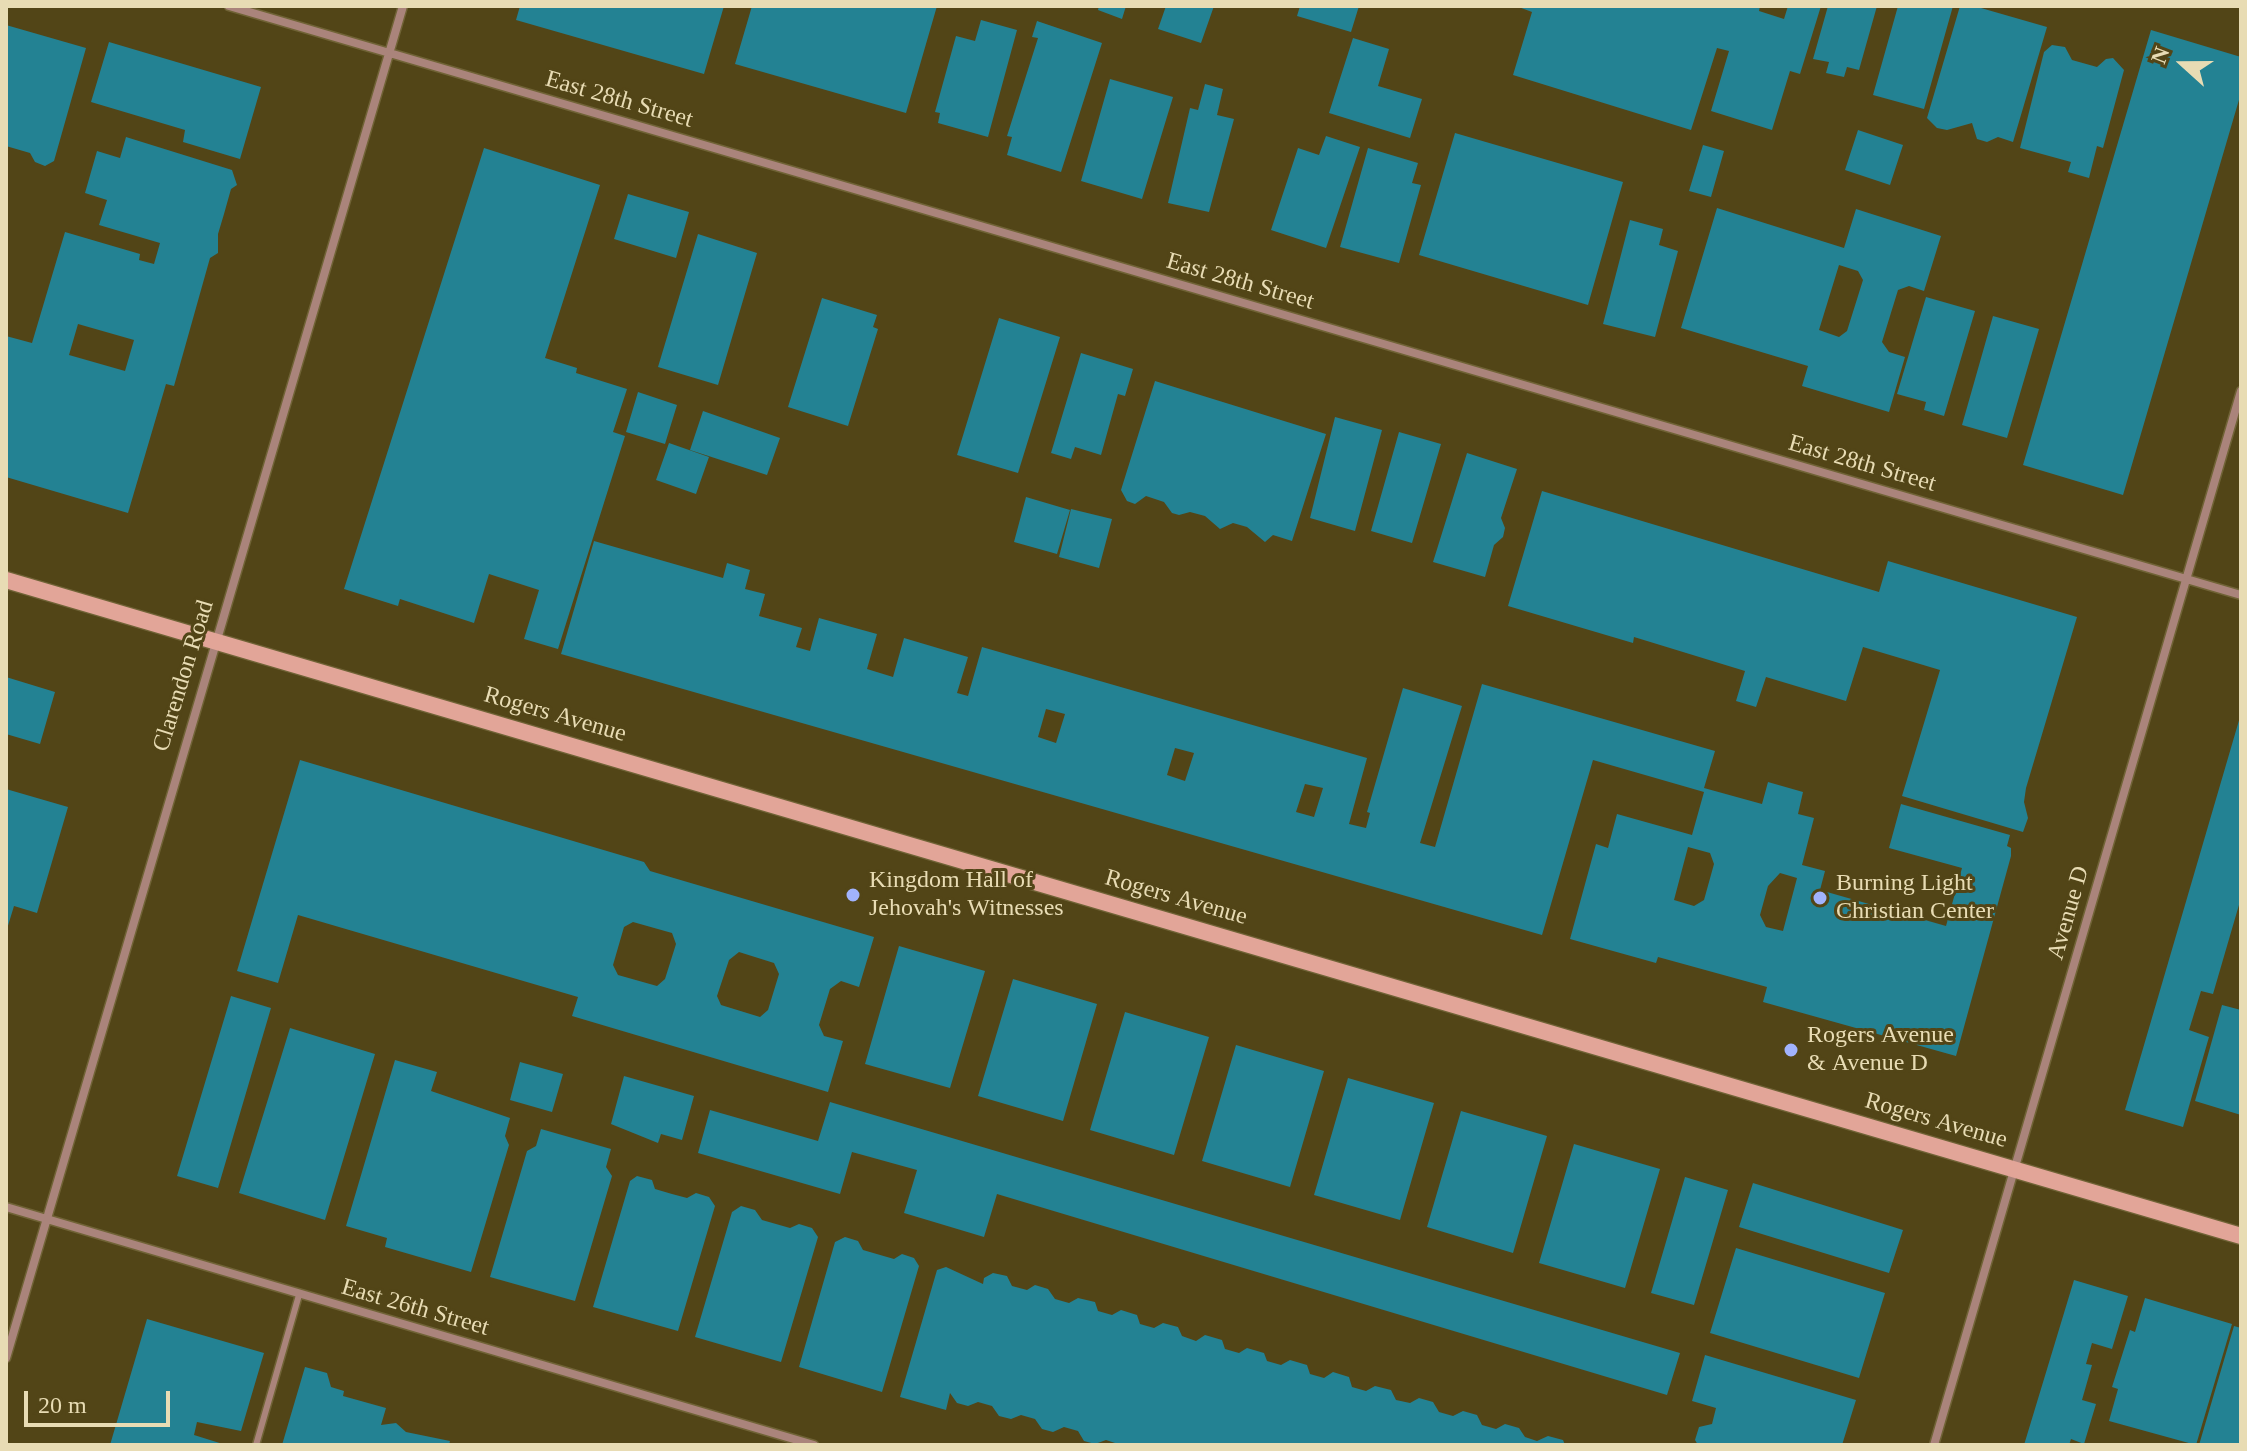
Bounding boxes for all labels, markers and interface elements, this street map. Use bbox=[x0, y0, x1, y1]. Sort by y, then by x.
north arrow bbox=[2143, 24, 2223, 104]
text: N bbox=[2146, 43, 2175, 67]
street label: East 28th Street bbox=[542, 65, 696, 135]
street label: East 28th Street bbox=[1163, 247, 1317, 317]
street label: East 28th Street bbox=[1785, 429, 1939, 499]
street label: Clarendon Road bbox=[147, 597, 221, 755]
street label: Rogers Avenue bbox=[480, 681, 630, 749]
street label: Avenue D bbox=[2042, 863, 2096, 963]
street label: Rogers Avenue bbox=[1101, 864, 1251, 932]
place label: Kingdom Hall of Jehovah's Witnesses bbox=[869, 867, 1064, 923]
place label: Burning Light Christian Center bbox=[1836, 870, 1994, 926]
marker: Kingdom Hall of Jehovah's Witnesses bbox=[844, 886, 862, 904]
marker: Burning Light Christian Center bbox=[1811, 889, 1829, 907]
place label: Rogers Avenue & Avenue D bbox=[1807, 1022, 1954, 1078]
marker: Rogers Avenue & Avenue D bbox=[1782, 1041, 1800, 1059]
street label: Rogers Avenue bbox=[1861, 1087, 2011, 1155]
street label: East 26th Street bbox=[338, 1273, 492, 1343]
scale bar bbox=[28, 1375, 174, 1425]
text: 20 m bbox=[38, 1392, 87, 1418]

